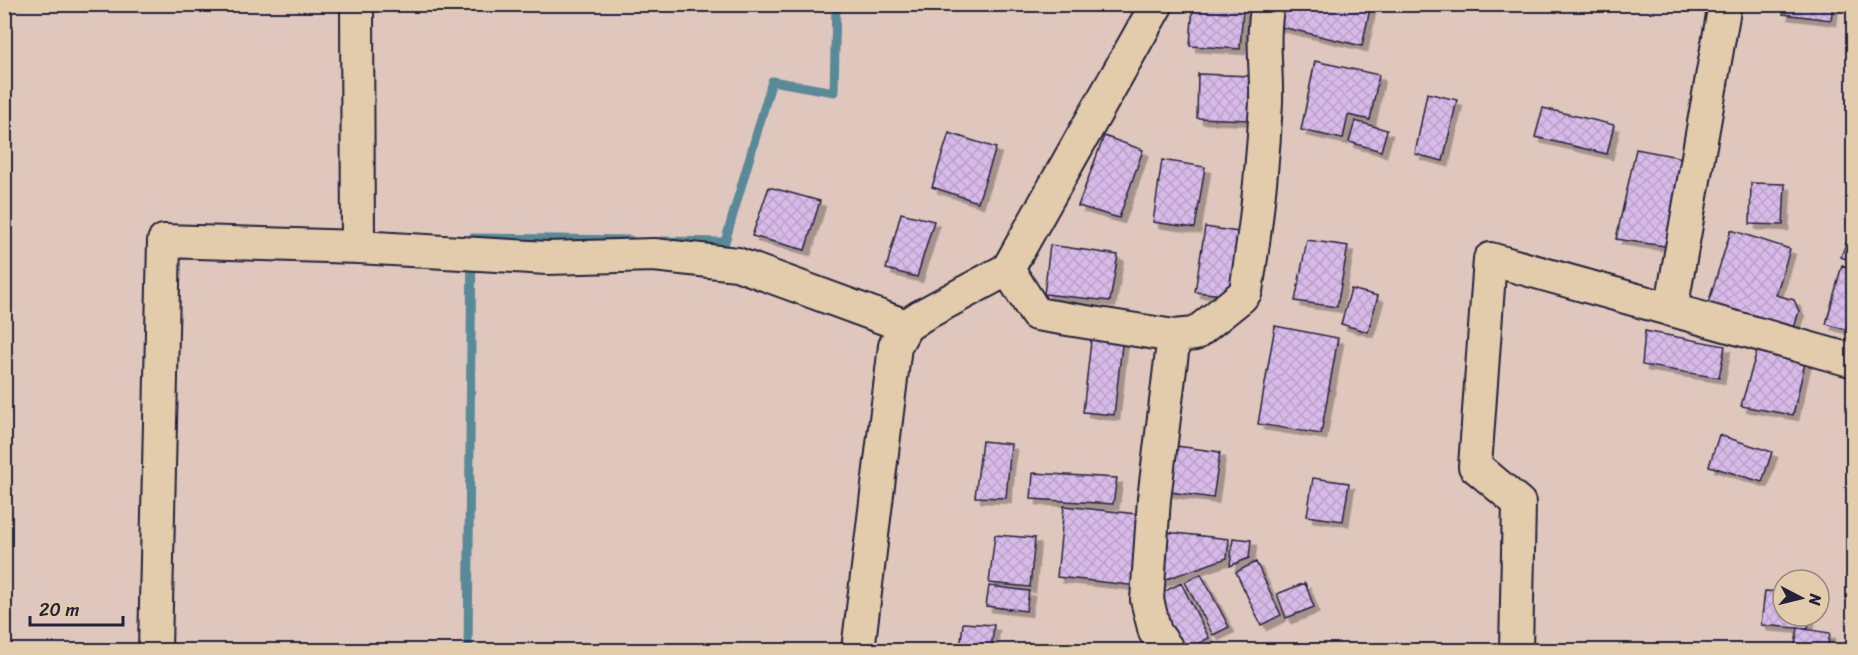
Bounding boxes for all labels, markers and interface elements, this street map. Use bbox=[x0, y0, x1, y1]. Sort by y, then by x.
north arrow bbox=[1771, 568, 1831, 628]
scale bar bbox=[30, 589, 123, 627]
text: N bbox=[1800, 592, 1831, 608]
text: 20 m bbox=[39, 594, 79, 626]

